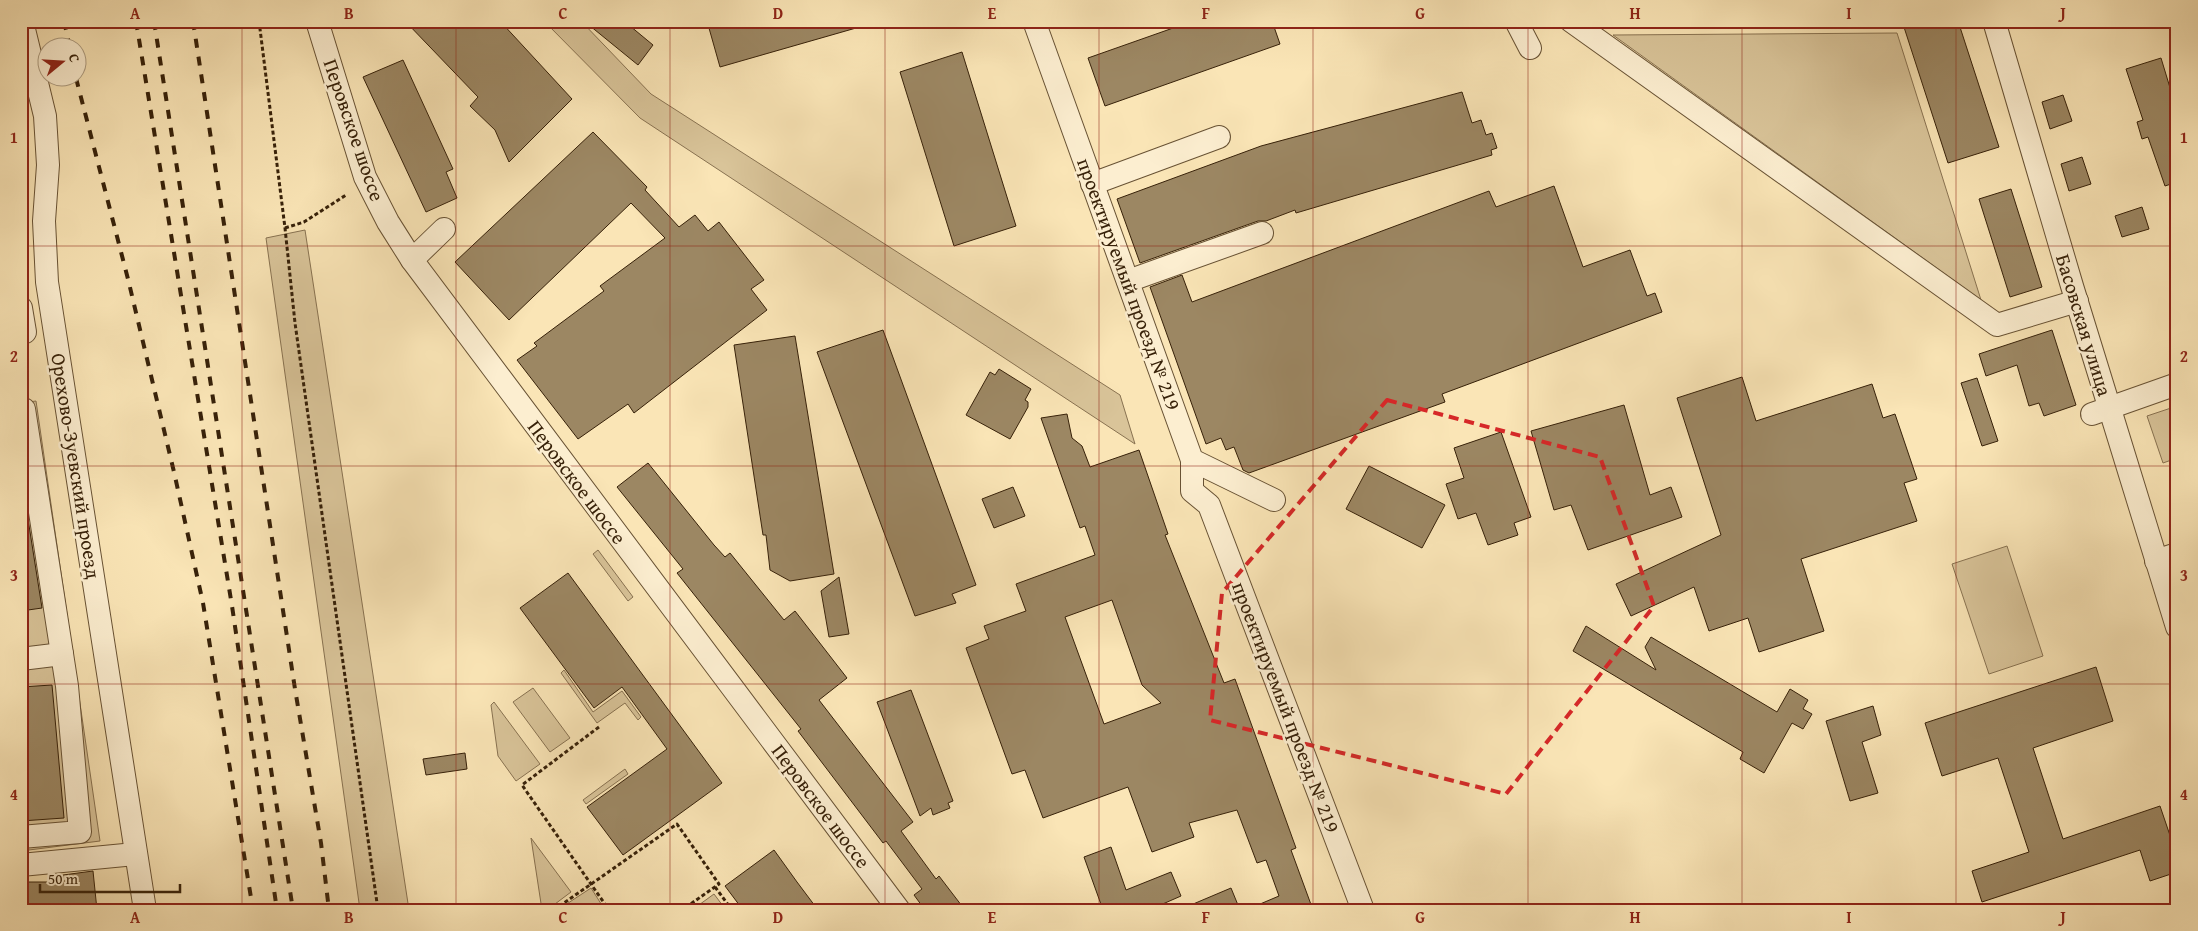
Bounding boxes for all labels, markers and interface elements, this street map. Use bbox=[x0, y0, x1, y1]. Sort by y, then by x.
text: A bbox=[130, 1, 141, 25]
text: B bbox=[344, 1, 354, 25]
text: C bbox=[558, 1, 568, 25]
text: D bbox=[773, 1, 783, 25]
text: E bbox=[988, 1, 997, 25]
text: F bbox=[1202, 1, 1210, 25]
text: G bbox=[1415, 1, 1425, 25]
text: H bbox=[1629, 1, 1641, 25]
text: I bbox=[1846, 1, 1852, 25]
text: J bbox=[2057, 1, 2066, 25]
north arrow bbox=[38, 38, 88, 88]
text: С bbox=[64, 51, 85, 65]
street label: Перовское шоссе bbox=[317, 55, 392, 205]
text: 1 bbox=[10, 125, 18, 149]
text: 1 bbox=[2180, 125, 2188, 149]
street label: проектируемый проезд № 219 bbox=[1070, 154, 1189, 414]
street label: Басовская улица bbox=[2049, 250, 2120, 400]
text: 2 bbox=[10, 344, 18, 368]
text: 2 bbox=[2180, 344, 2188, 368]
street label: Орехово-Зуевский проезд bbox=[44, 351, 109, 581]
street label: Перовское шоссе bbox=[521, 414, 634, 550]
text: 3 bbox=[10, 563, 18, 587]
text: 3 bbox=[2180, 563, 2188, 587]
street label: проектируемый проезд № 219 bbox=[1225, 577, 1348, 836]
street label: Перовское шоссе bbox=[765, 738, 878, 874]
text: 4 bbox=[10, 782, 18, 806]
text: 4 bbox=[2180, 782, 2188, 806]
scale bar bbox=[40, 861, 180, 893]
text: 50 m bbox=[48, 868, 79, 889]
text: A bbox=[130, 905, 141, 929]
text: B bbox=[344, 905, 354, 929]
text: C bbox=[558, 905, 568, 929]
text: D bbox=[773, 905, 783, 929]
text: E bbox=[988, 905, 997, 929]
text: F bbox=[1202, 905, 1210, 929]
text: G bbox=[1415, 905, 1425, 929]
text: H bbox=[1629, 905, 1641, 929]
text: I bbox=[1846, 905, 1852, 929]
text: J bbox=[2057, 905, 2066, 929]

